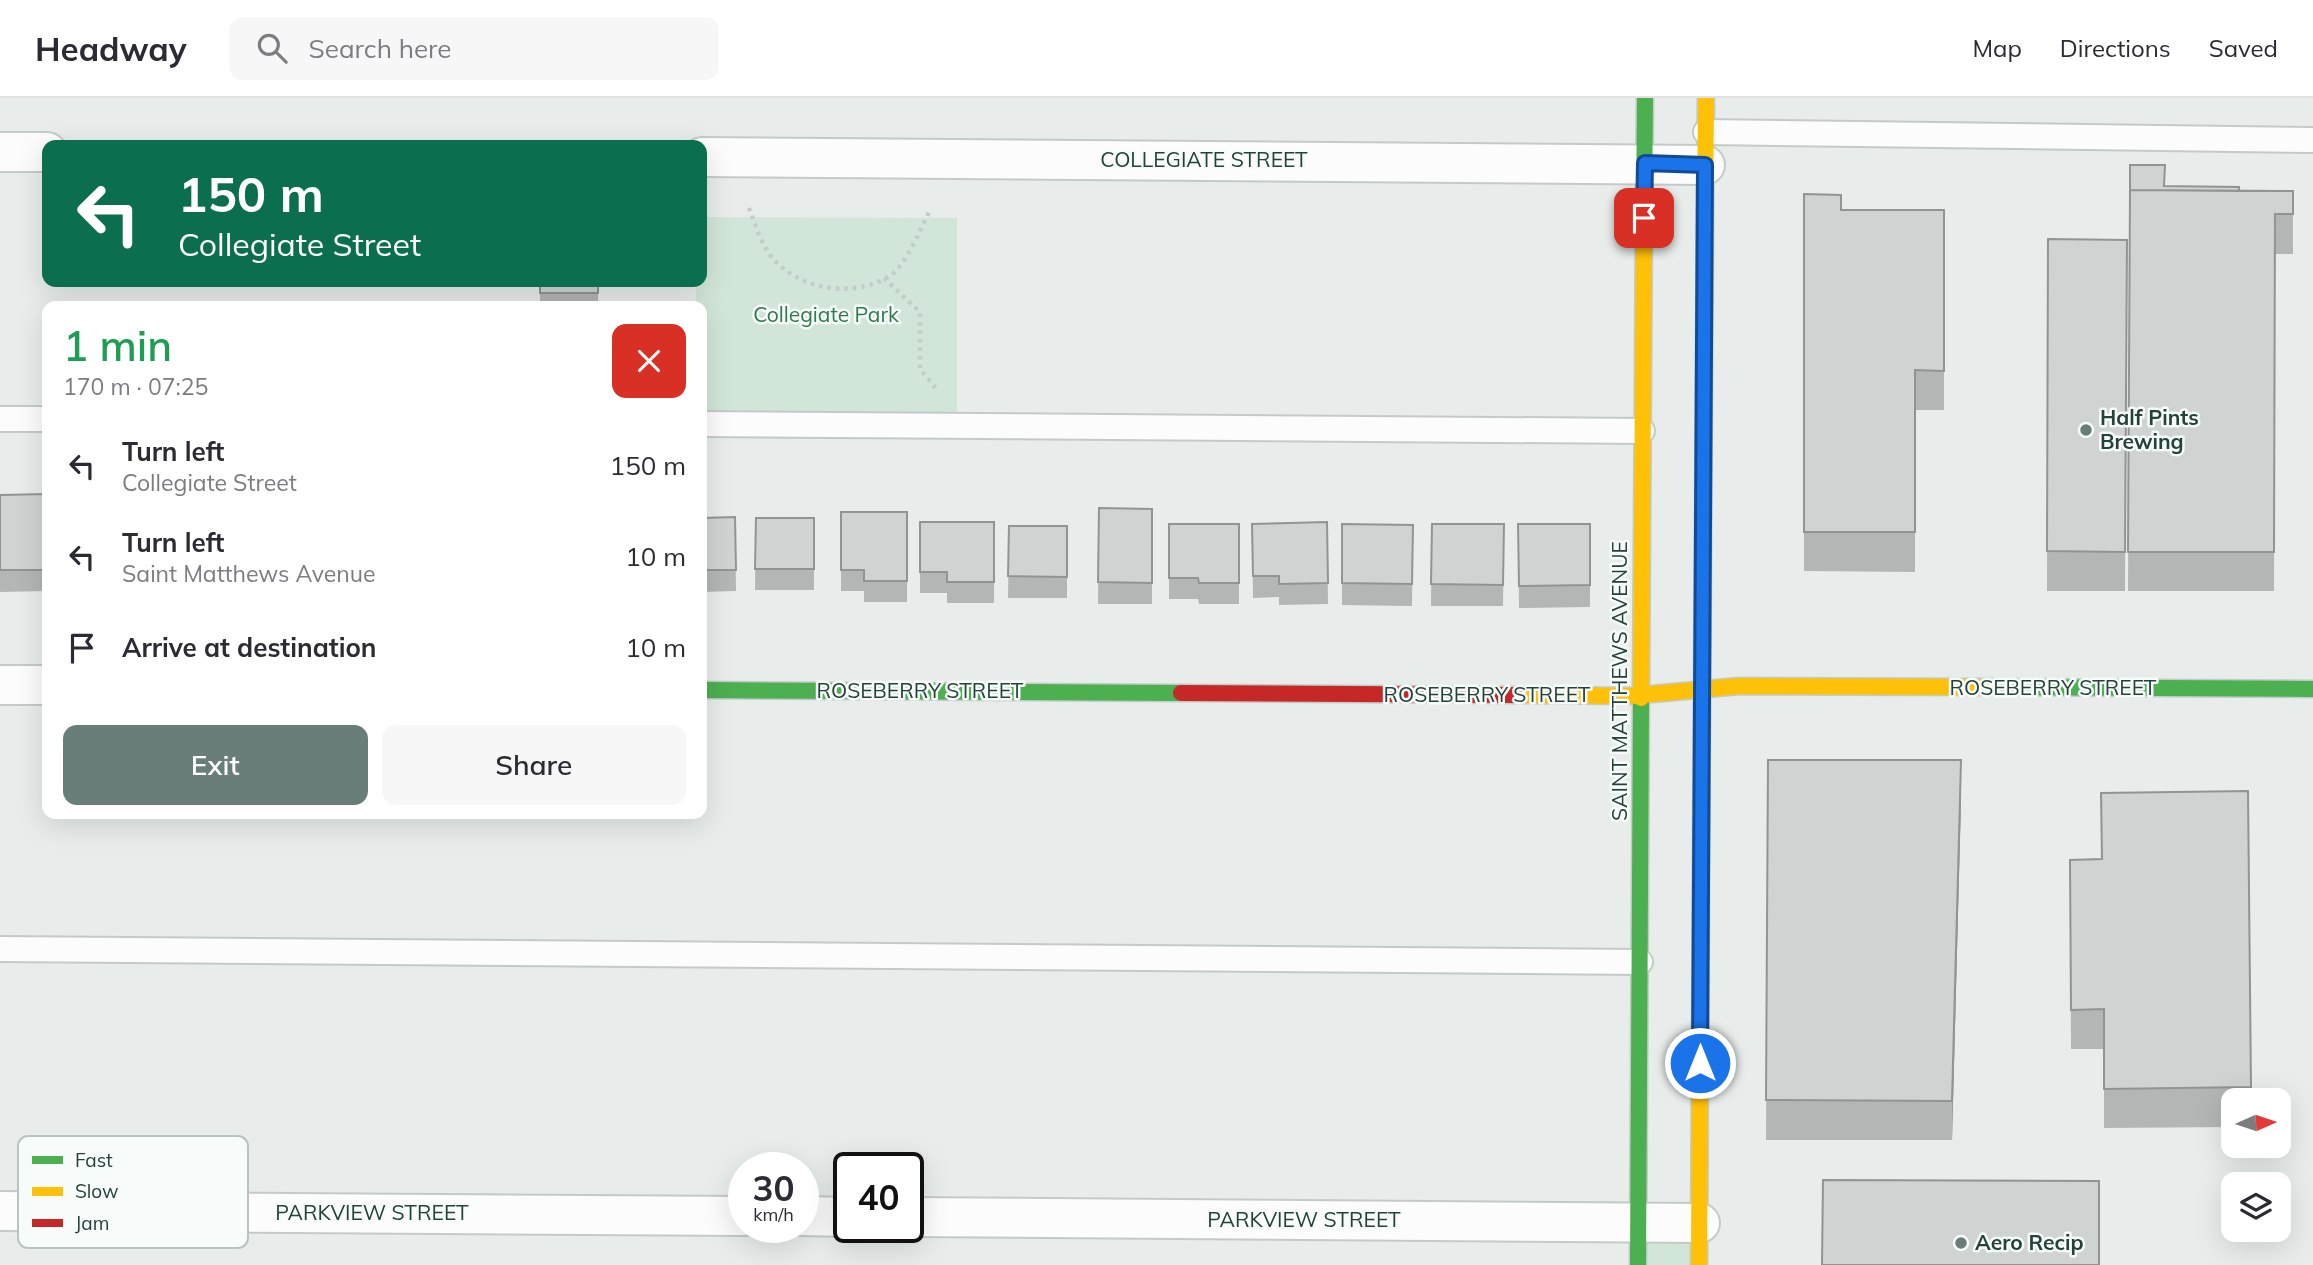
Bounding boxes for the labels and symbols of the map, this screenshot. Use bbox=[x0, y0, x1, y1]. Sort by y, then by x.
street label: COLLEGIATE STREET bbox=[1100, 146, 1308, 172]
pin bbox=[1614, 188, 1674, 248]
park label: Collegiate Park bbox=[753, 301, 899, 327]
place label: Half Pints Brewing bbox=[2100, 404, 2199, 454]
marker: Half Pints Brewing bbox=[2078, 422, 2094, 438]
street label: SAINT MATTHEWS AVENUE bbox=[1606, 541, 1632, 821]
street label: ROSEBERRY STREET bbox=[1950, 674, 2157, 700]
street label: ROSEBERRY STREET bbox=[817, 677, 1024, 703]
street label: ROSEBERRY STREET bbox=[1384, 681, 1591, 707]
position arrow bbox=[1663, 1026, 1737, 1100]
north arrow bbox=[2221, 1088, 2291, 1158]
legend bbox=[18, 1136, 248, 1248]
text: Fast bbox=[75, 1148, 113, 1172]
speed limit sign: 40 bbox=[833, 1152, 924, 1243]
text: Slow bbox=[75, 1179, 119, 1203]
street label: PARKVIEW STREET bbox=[275, 1199, 469, 1225]
street label: PARKVIEW STREET bbox=[1207, 1206, 1401, 1232]
text: Jam bbox=[75, 1211, 109, 1235]
place label: Aero Recip bbox=[1975, 1229, 2084, 1255]
marker: Aero Recip bbox=[1953, 1235, 1969, 1251]

